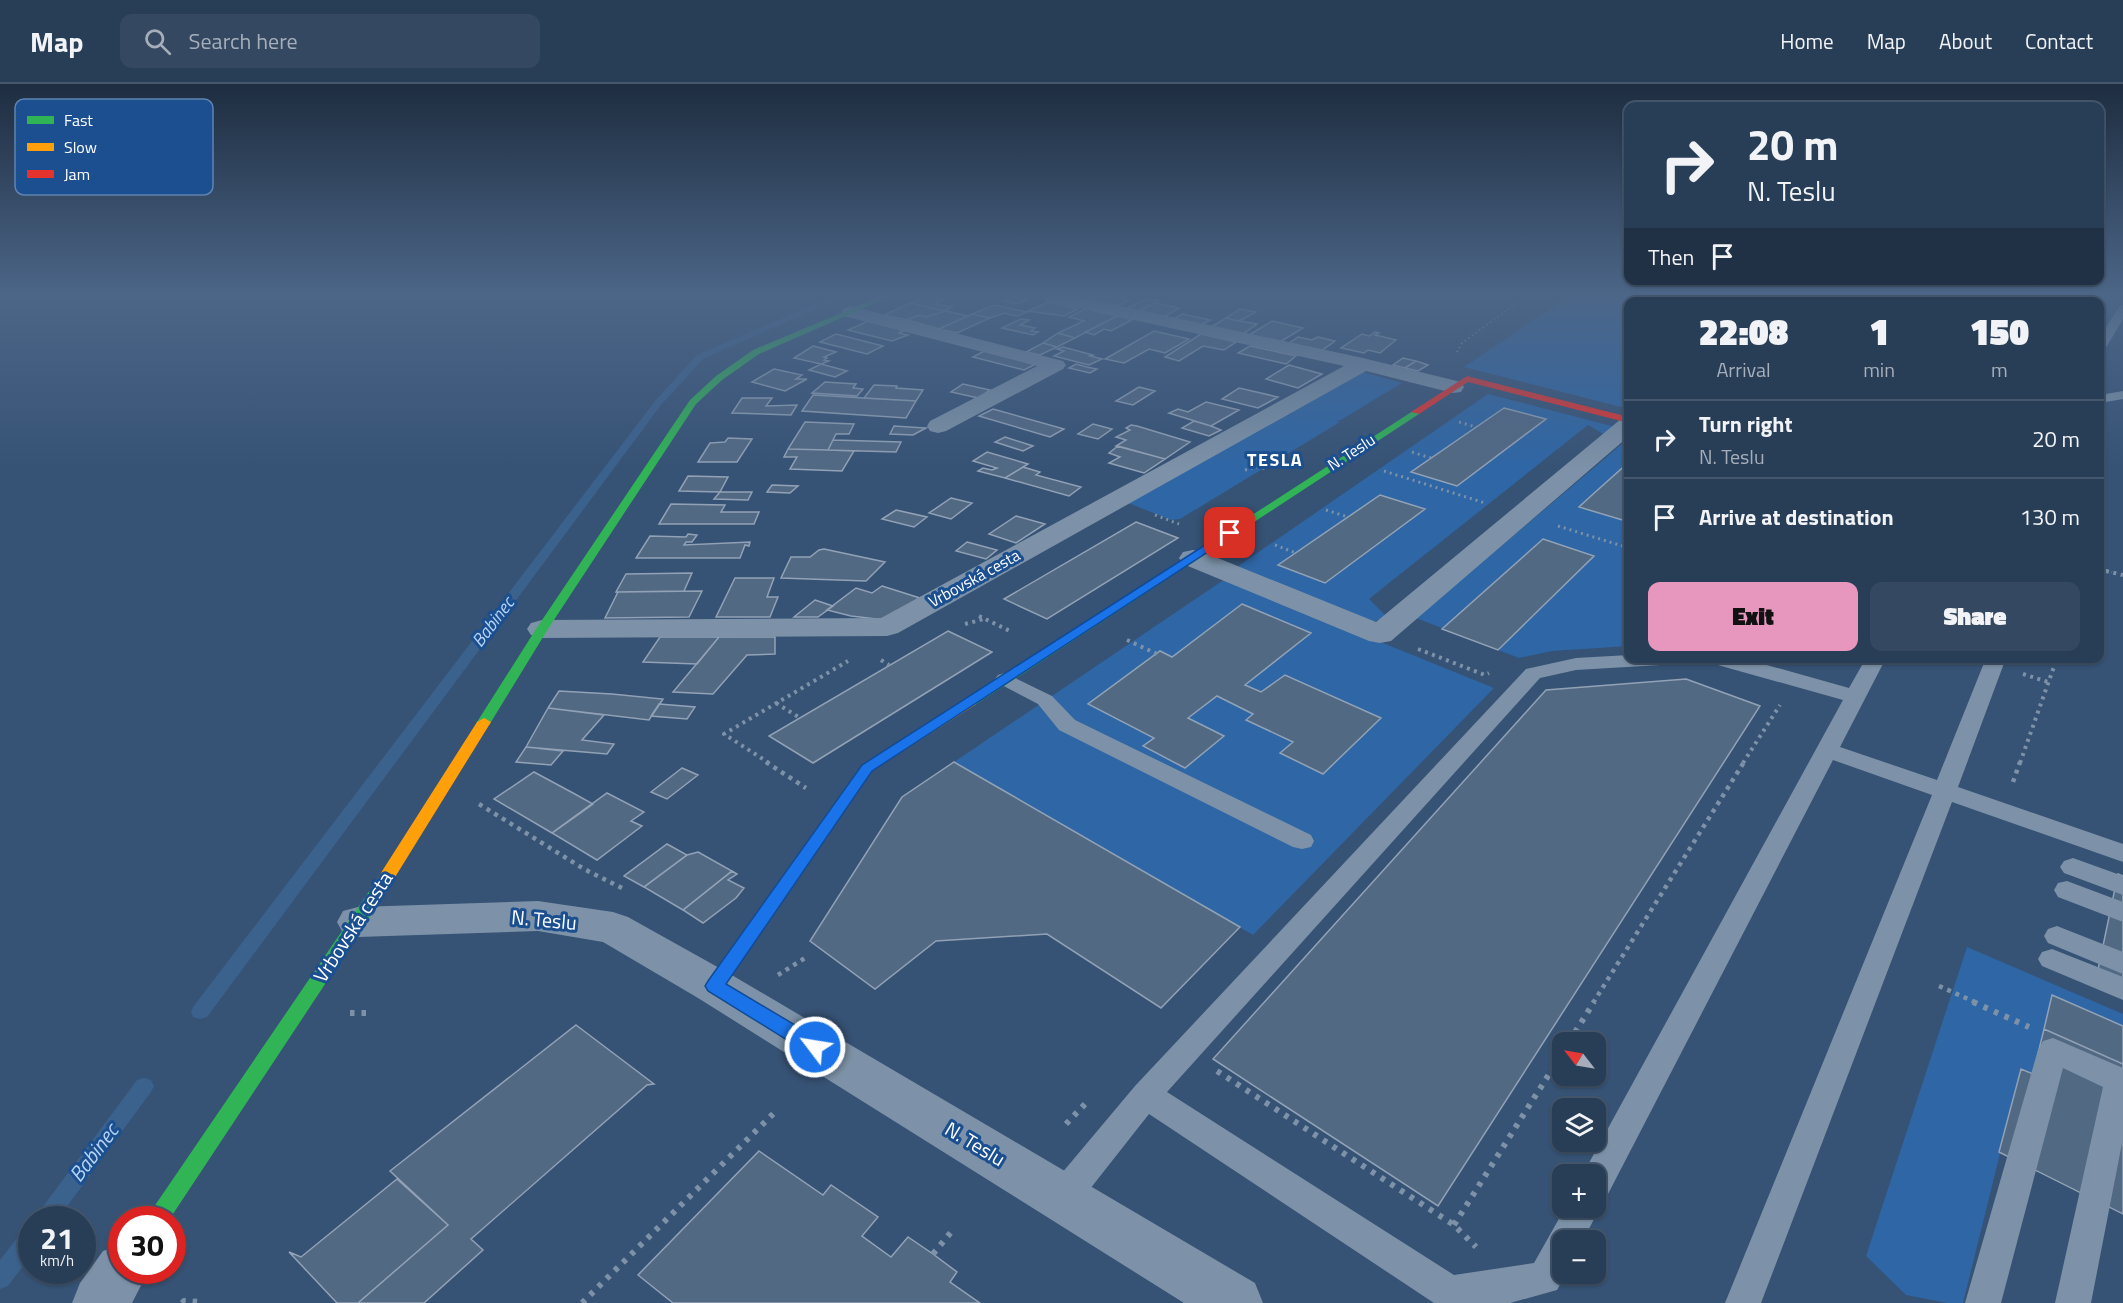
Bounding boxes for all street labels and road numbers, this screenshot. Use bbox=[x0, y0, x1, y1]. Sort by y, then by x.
street label: N. Teslu bbox=[1322, 428, 1380, 476]
street label: Vrbovská cesta bbox=[924, 543, 1024, 613]
street label: Vrbovská cesta bbox=[305, 865, 400, 988]
street label: N. Teslu bbox=[510, 901, 578, 938]
street label: N. Teslu bbox=[939, 1113, 1011, 1174]

